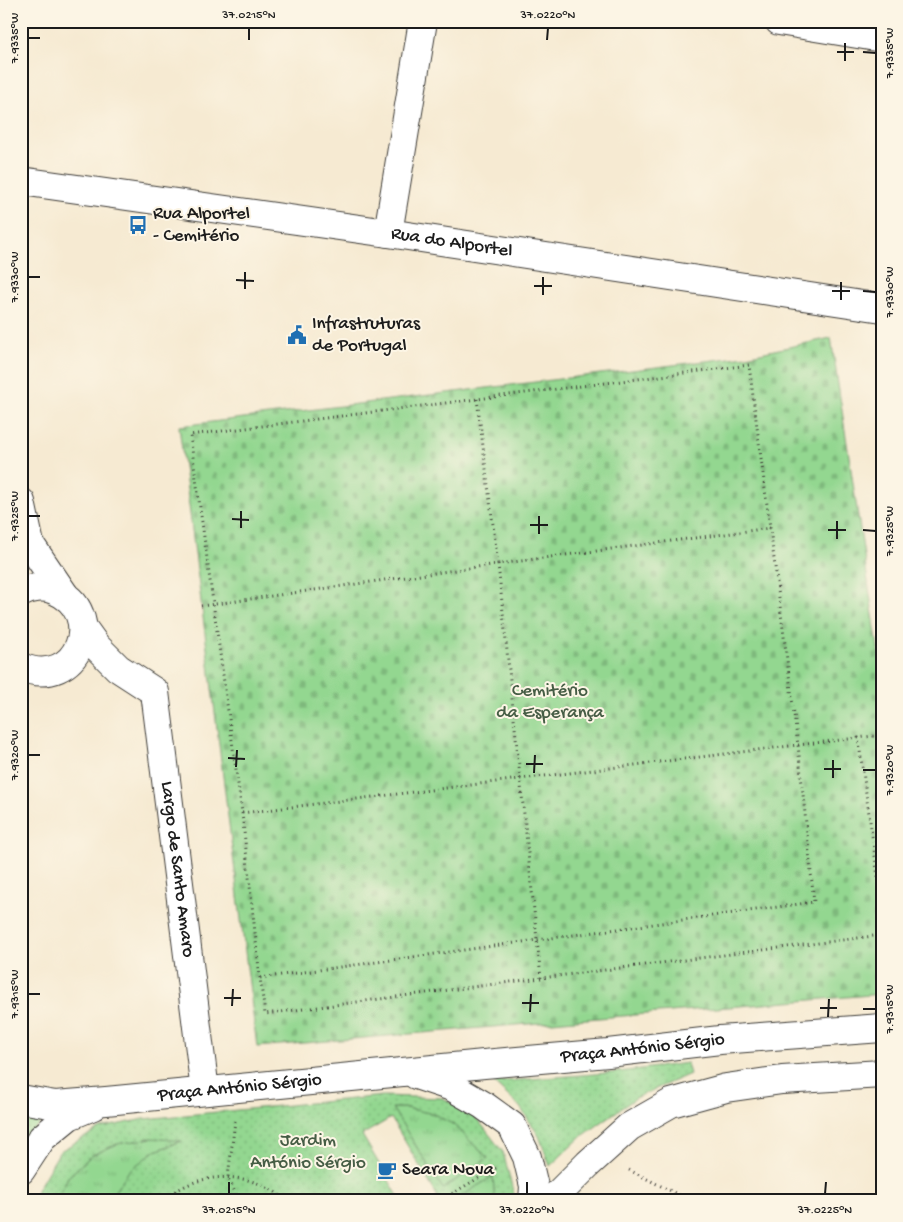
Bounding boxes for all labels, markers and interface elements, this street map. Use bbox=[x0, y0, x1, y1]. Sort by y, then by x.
text: 37.0215°N bbox=[221, 9, 276, 23]
text: 37.0220°N bbox=[520, 9, 576, 23]
text: 7.9335°W bbox=[9, 13, 23, 64]
text: 7.9335°W bbox=[884, 28, 898, 79]
place label: Rua Alportel - Cemitério bbox=[153, 203, 250, 248]
bus stop icon: Rua Alportel - Cemitério bbox=[127, 214, 149, 236]
street label: Rua do Alportel bbox=[389, 222, 514, 263]
text: 7.9330°W bbox=[9, 252, 23, 303]
text: 7.9330°W bbox=[884, 267, 898, 318]
place label: Infrastruturas de Portugal bbox=[312, 313, 421, 358]
public building icon: Infrastruturas de Portugal bbox=[286, 324, 308, 346]
text: 7.9325°W bbox=[9, 491, 23, 542]
text: 7.9325°W bbox=[884, 506, 898, 557]
park label: Cemitério da Esperança bbox=[496, 680, 605, 725]
text: 7.9320°W bbox=[9, 730, 23, 781]
text: 7.9320°W bbox=[884, 745, 898, 796]
street label: Largo de Santo Amaro bbox=[155, 780, 200, 959]
text: 7.9315°W bbox=[9, 969, 23, 1020]
text: 7.9315°W bbox=[884, 984, 898, 1035]
street label: Praça António Sérgio bbox=[559, 1028, 726, 1069]
street label: Praça António Sérgio bbox=[155, 1068, 323, 1107]
park label: Jardim António Sérgio bbox=[250, 1130, 366, 1175]
cafe icon: Seara Nova bbox=[376, 1159, 398, 1181]
place label: Seara Nova bbox=[402, 1159, 496, 1182]
text: 37.0215°N bbox=[201, 1204, 256, 1218]
text: 37.0220°N bbox=[499, 1204, 555, 1218]
text: 37.0225°N bbox=[797, 1204, 852, 1218]

